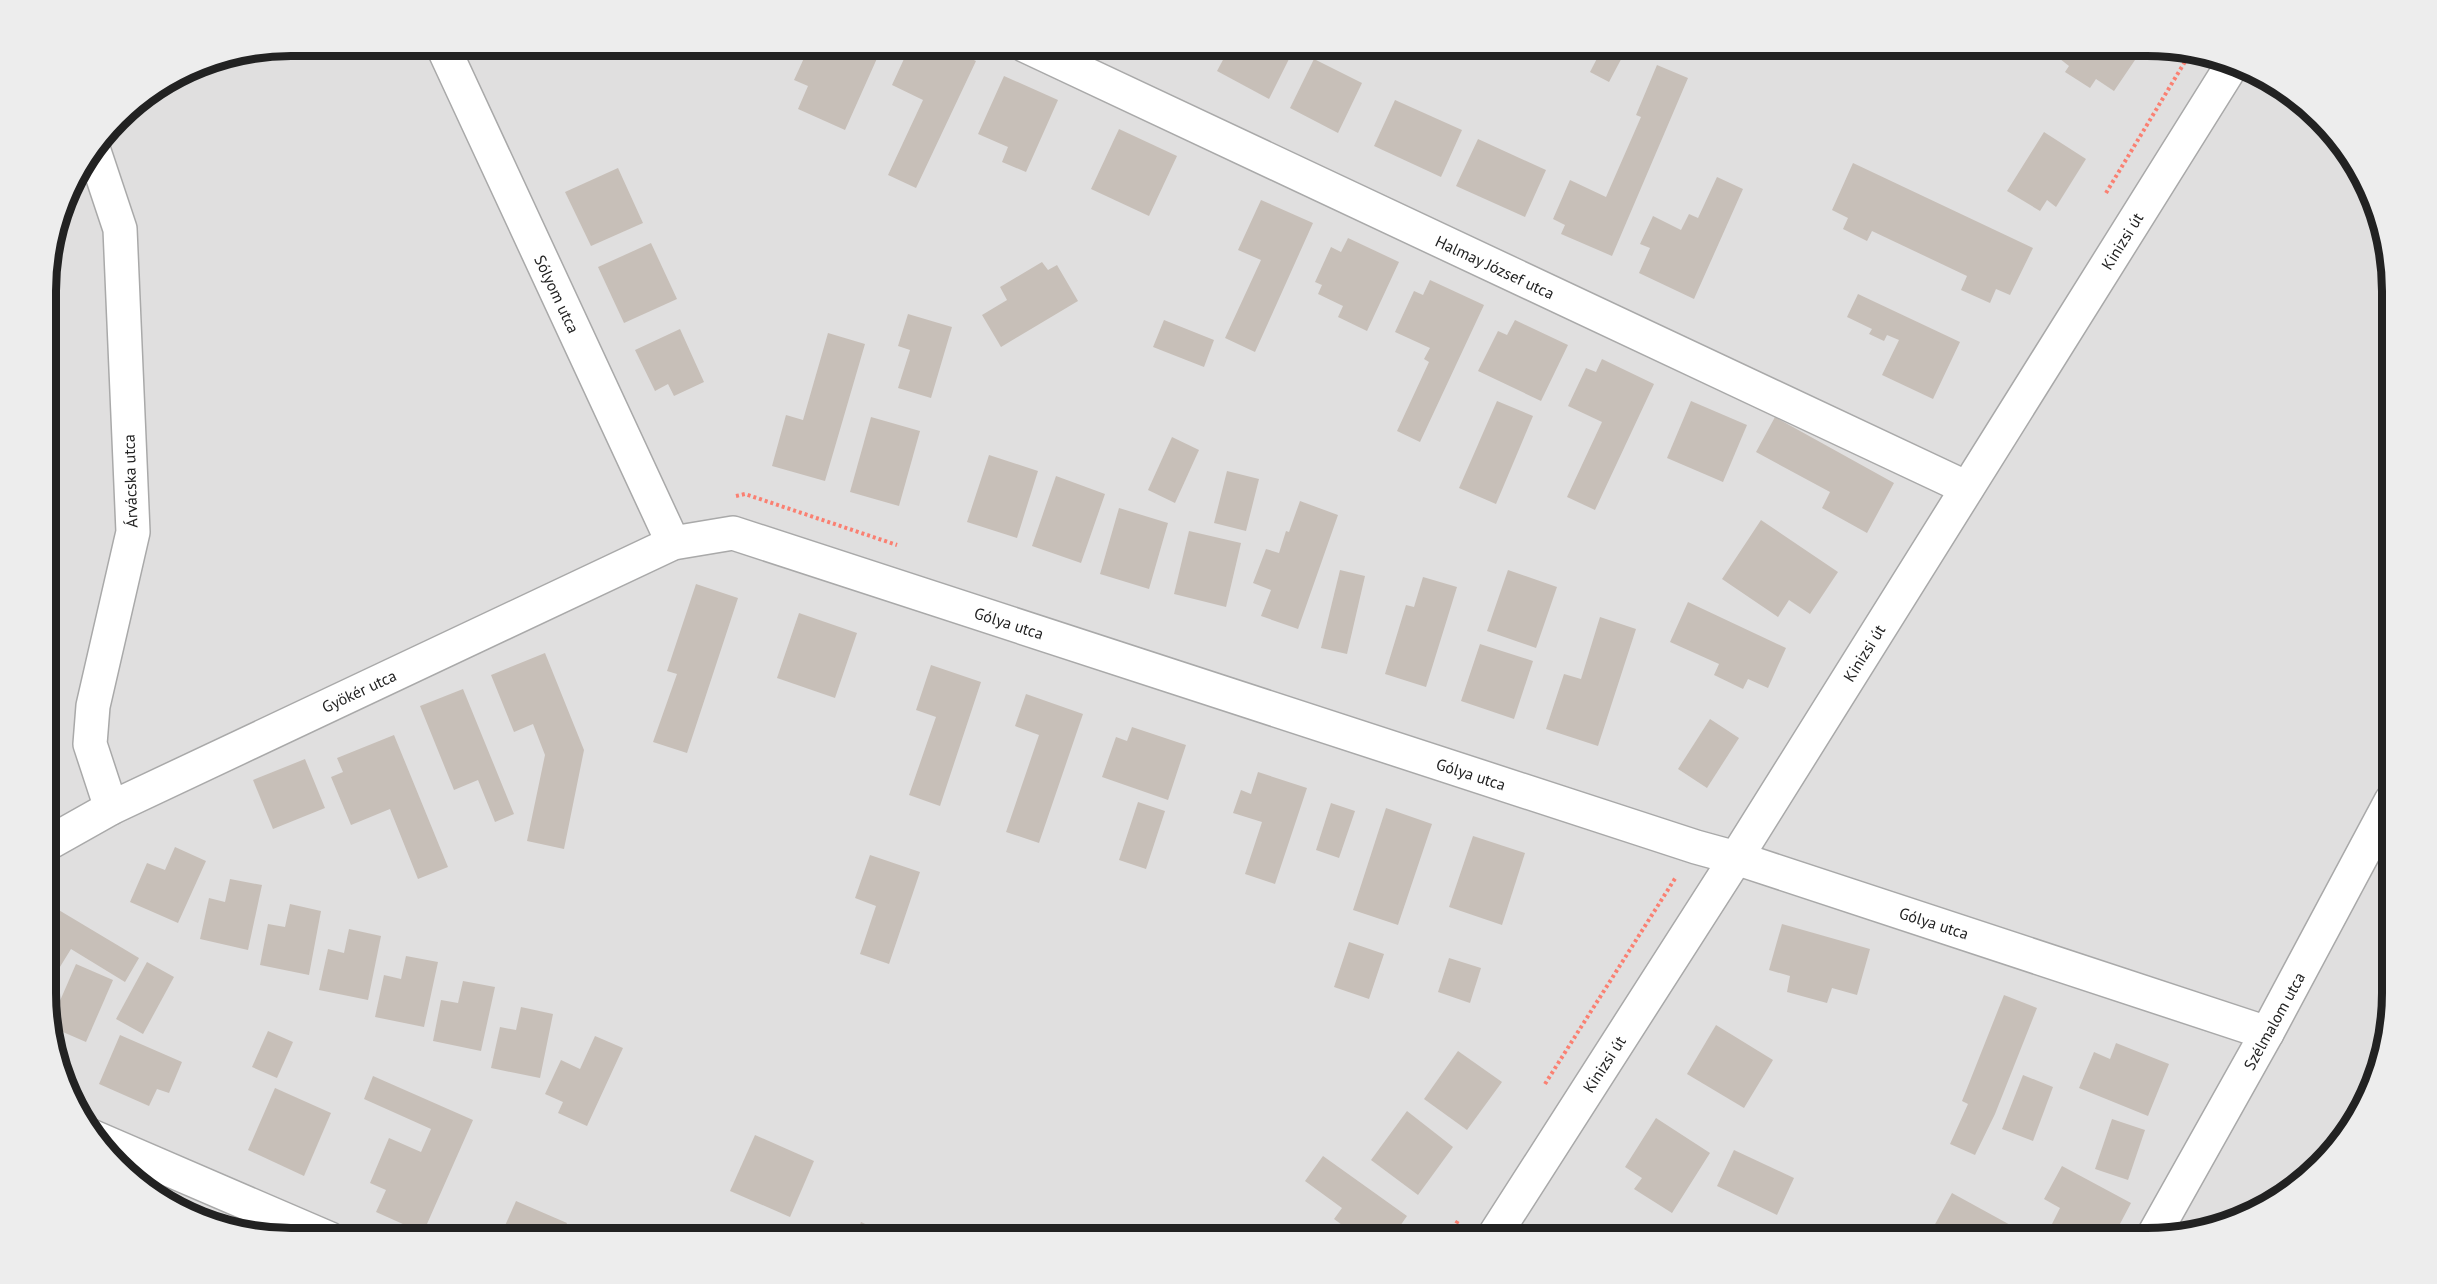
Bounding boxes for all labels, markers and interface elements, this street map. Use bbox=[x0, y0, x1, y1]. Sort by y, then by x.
street label: Kinizsi út bbox=[2097, 208, 2148, 273]
street label: Halmay József utca bbox=[1432, 231, 1558, 303]
street label: Sólyom utca bbox=[530, 252, 584, 336]
street label: Árvácska utca bbox=[118, 434, 142, 528]
street label: Gólya utca bbox=[972, 602, 1046, 644]
street label: Kinizsi út bbox=[1839, 620, 1890, 685]
street label: Gyökér utca bbox=[319, 665, 399, 717]
street label: Gólya utca bbox=[1434, 753, 1508, 795]
street label: Gólya utca bbox=[1897, 902, 1971, 944]
street label: Szélmalom utca bbox=[2239, 969, 2309, 1073]
street label: Kinizsi út bbox=[1578, 1031, 1630, 1096]

